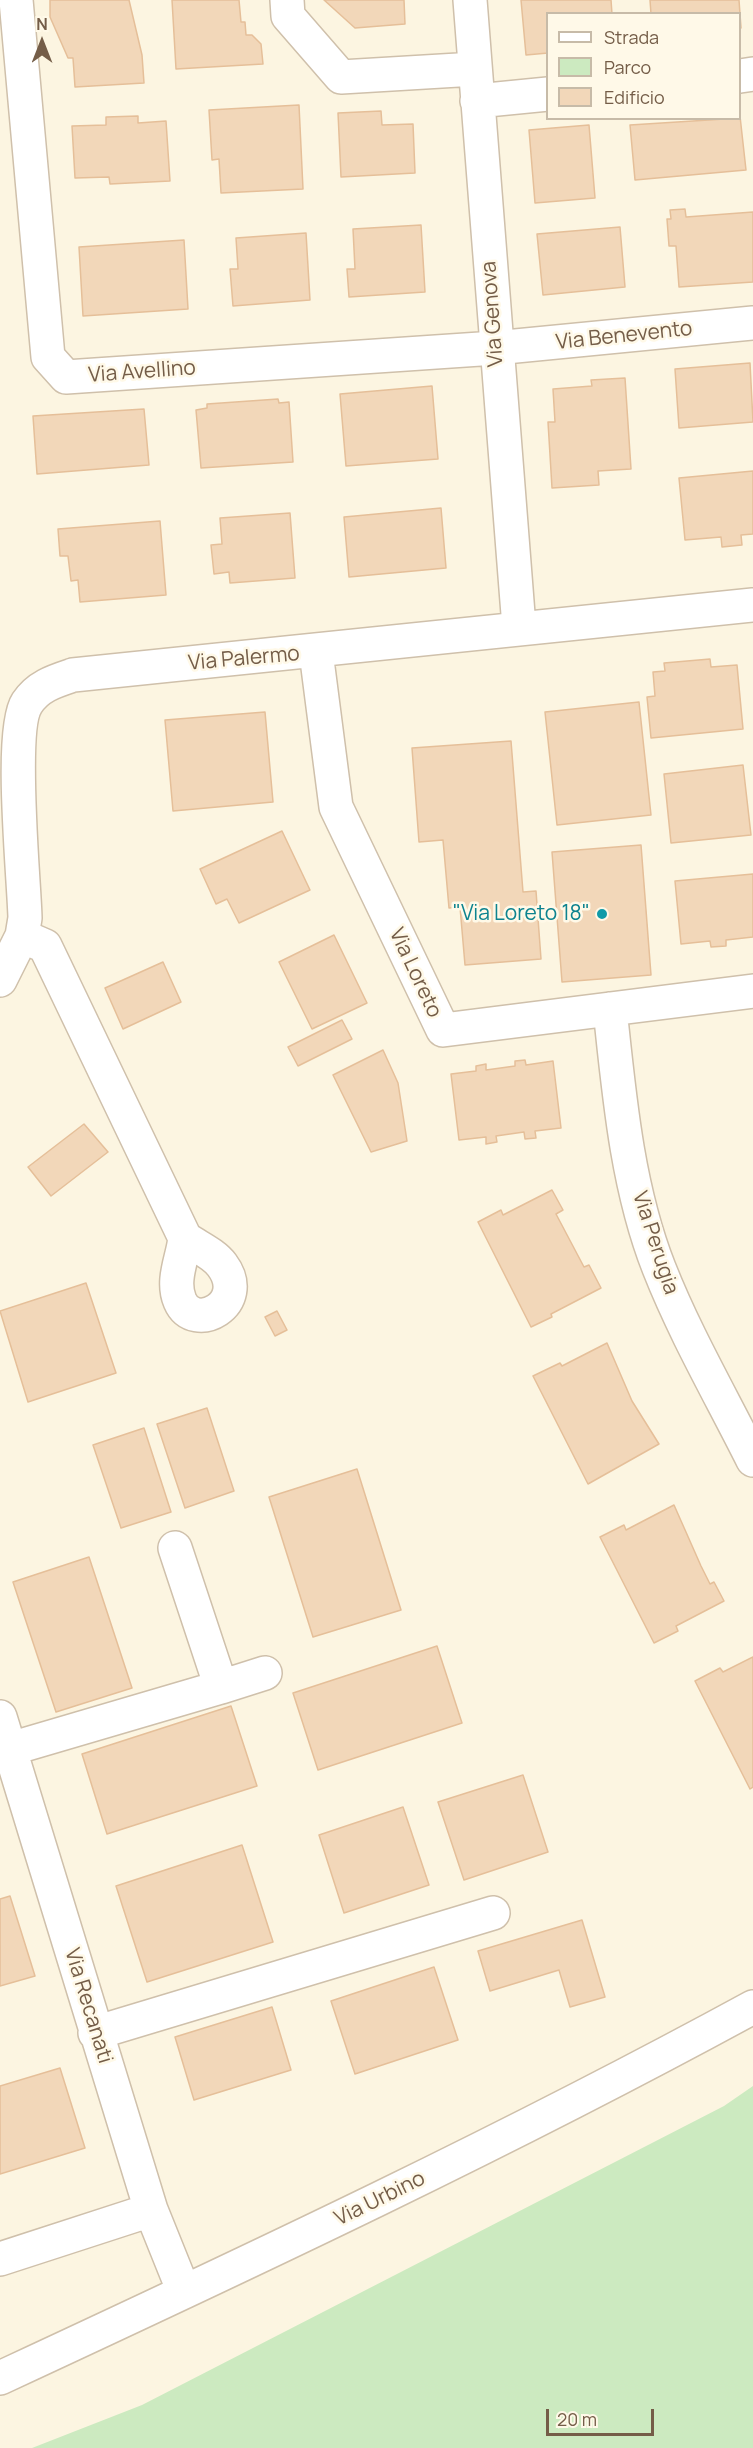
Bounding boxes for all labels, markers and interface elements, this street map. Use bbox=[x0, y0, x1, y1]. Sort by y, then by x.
north arrow bbox=[12, 12, 72, 72]
legend bbox=[546, 12, 741, 120]
text: N bbox=[36, 13, 48, 35]
text: Strada bbox=[604, 25, 659, 49]
text: Parco bbox=[604, 55, 651, 79]
text: Edificio bbox=[604, 85, 665, 109]
street label: Via Genova bbox=[477, 260, 509, 368]
street label: Via Benevento bbox=[554, 316, 694, 356]
street label: Via Avellino bbox=[87, 356, 197, 388]
street label: Via Palermo bbox=[187, 642, 301, 676]
place label: "Via Loreto 18" bbox=[453, 901, 590, 927]
marker: "Via Loreto 18" bbox=[595, 907, 609, 921]
street label: Via Loreto bbox=[383, 924, 447, 1022]
street label: Via Perugia bbox=[626, 1188, 684, 1298]
street label: Via Recanati bbox=[59, 1945, 117, 2067]
street label: Via Urbino bbox=[331, 2166, 429, 2232]
scale bar bbox=[549, 2397, 657, 2435]
text: 20 m bbox=[557, 2407, 597, 2431]

